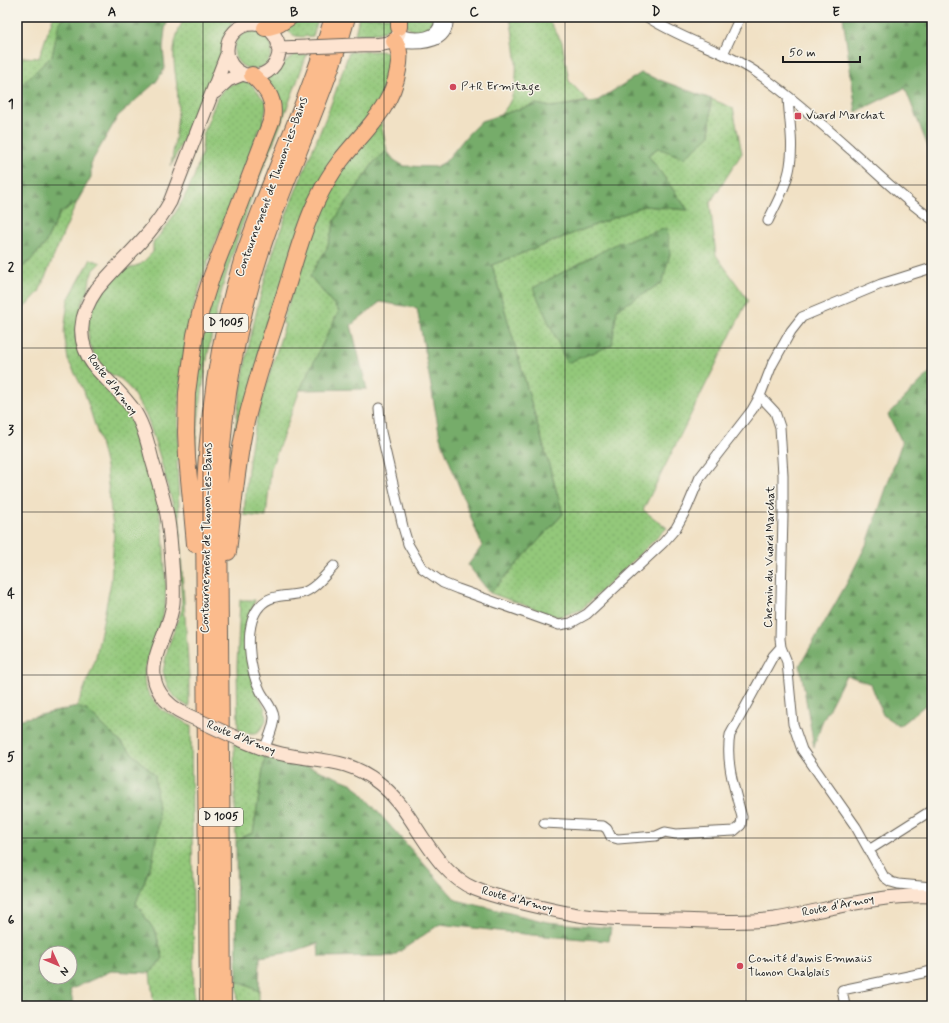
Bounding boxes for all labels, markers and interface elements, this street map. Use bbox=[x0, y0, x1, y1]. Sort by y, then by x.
text: A bbox=[108, 4, 116, 21]
text: B bbox=[290, 4, 299, 21]
text: C bbox=[469, 4, 479, 21]
text: D bbox=[652, 4, 661, 21]
text: E bbox=[832, 4, 840, 21]
scale bar bbox=[783, 38, 860, 64]
text: 50 m bbox=[789, 45, 816, 61]
place label: P+R Ermitage bbox=[461, 79, 540, 96]
marker: P+R Ermitage bbox=[448, 82, 458, 92]
street label: Contournement de Thonon-les-Bains bbox=[232, 94, 312, 279]
text: 1 bbox=[8, 96, 14, 113]
place label: Vuard Marchat bbox=[806, 108, 885, 124]
marker: Vuard Marchat bbox=[793, 111, 803, 121]
text: 2 bbox=[8, 259, 15, 276]
road number: D 1005 bbox=[204, 314, 248, 332]
street label: Route d'Armoy bbox=[83, 351, 141, 419]
text: 3 bbox=[8, 422, 14, 439]
street label: Contournement de Thonon-les-Bains bbox=[197, 442, 217, 633]
street label: Chemin du Vuard Marchat bbox=[761, 486, 779, 628]
text: 4 bbox=[7, 586, 15, 603]
street label: Route d'Armoy bbox=[204, 717, 278, 759]
text: 5 bbox=[7, 749, 15, 766]
road number: D 1005 bbox=[199, 808, 243, 826]
street label: Route d'Armoy bbox=[480, 883, 554, 917]
street label: Route d'Armoy bbox=[801, 891, 875, 921]
text: 6 bbox=[8, 912, 15, 929]
north arrow bbox=[38, 945, 78, 985]
place label: Comité d'amis Emmaüs Thonon Chablais bbox=[748, 951, 873, 981]
marker: Comité d'amis Emmaüs Thonon Chablais bbox=[735, 961, 745, 971]
text: N bbox=[57, 964, 72, 979]

